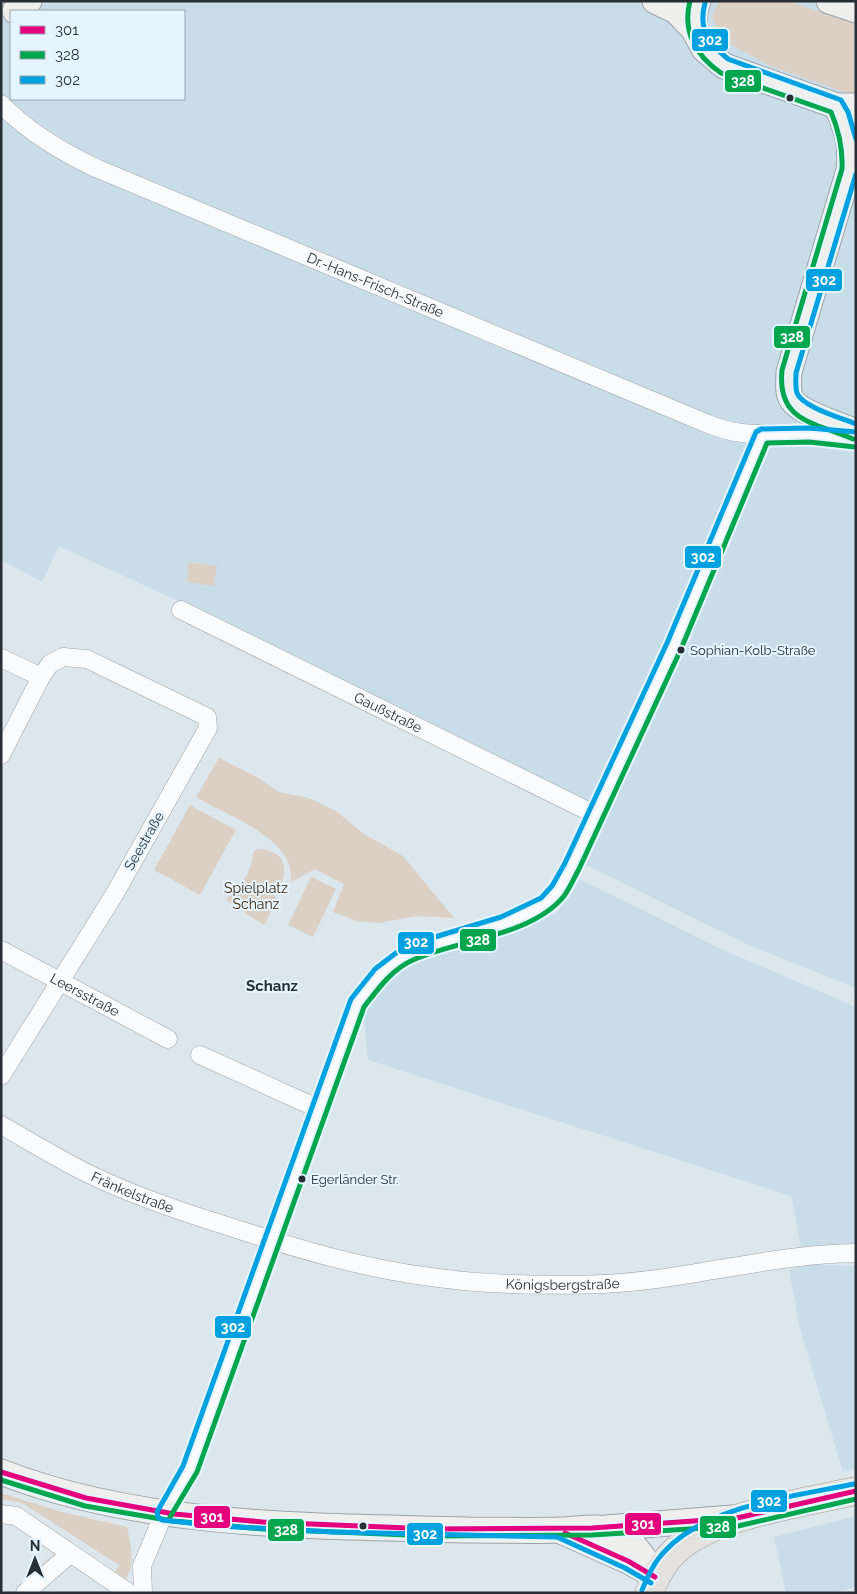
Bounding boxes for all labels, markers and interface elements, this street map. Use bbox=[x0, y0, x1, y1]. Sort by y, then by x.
legend bbox=[10, 10, 185, 100]
text: 301 bbox=[55, 21, 79, 39]
line badge: 302 bbox=[691, 28, 729, 52]
text: 302 bbox=[698, 32, 722, 48]
text: 328 bbox=[55, 46, 80, 64]
line badge: 328 bbox=[724, 69, 762, 93]
text: 302 bbox=[55, 71, 80, 89]
text: 328 bbox=[731, 73, 755, 89]
unlabelled marker bbox=[785, 93, 795, 103]
street label: Dr.-Hans-Frisch-Straße bbox=[305, 249, 446, 321]
line badge: 302 bbox=[805, 268, 843, 292]
text: 302 bbox=[812, 272, 836, 288]
line badge: 328 bbox=[773, 325, 811, 349]
text: 328 bbox=[780, 329, 804, 345]
line badge: 302 bbox=[684, 545, 722, 569]
text: 302 bbox=[691, 549, 715, 565]
place label: Sophian-Kolb-Straße bbox=[690, 643, 816, 658]
marker: Sophian-Kolb-Straße bbox=[676, 645, 686, 655]
street label: Gaußstraße bbox=[352, 689, 425, 736]
street label: Seestraße bbox=[121, 809, 167, 873]
park label: Spielplatz Schanz bbox=[224, 880, 288, 912]
line badge: 328 bbox=[459, 928, 497, 952]
line badge: 302 bbox=[397, 931, 435, 955]
text: 328 bbox=[466, 932, 490, 948]
text: 302 bbox=[404, 934, 428, 950]
street label: Leersstraße bbox=[48, 970, 122, 1020]
district label: Schanz bbox=[246, 977, 298, 995]
street label: Fränkelstraße bbox=[89, 1168, 176, 1216]
place label: Egerländer Str. bbox=[311, 1172, 398, 1187]
marker: Egerländer Str. bbox=[297, 1174, 307, 1184]
street label: Königsbergstraße bbox=[505, 1275, 620, 1293]
line badge: 302 bbox=[214, 1315, 252, 1339]
text: 302 bbox=[221, 1319, 245, 1335]
line badge: 302 bbox=[750, 1489, 788, 1513]
text: 302 bbox=[757, 1493, 781, 1509]
line badge: 301 bbox=[193, 1505, 231, 1529]
text: 301 bbox=[200, 1509, 224, 1525]
line badge: 301 bbox=[624, 1512, 662, 1536]
line badge: 328 bbox=[699, 1515, 737, 1539]
text: 301 bbox=[631, 1516, 655, 1532]
line badge: 328 bbox=[267, 1518, 305, 1542]
text: 328 bbox=[706, 1519, 730, 1535]
unlabelled marker bbox=[358, 1521, 368, 1531]
text: 328 bbox=[274, 1522, 298, 1538]
line badge: 302 bbox=[406, 1522, 444, 1546]
text: 302 bbox=[413, 1526, 437, 1542]
north arrow bbox=[10, 1534, 60, 1584]
text: N bbox=[30, 1538, 40, 1554]

